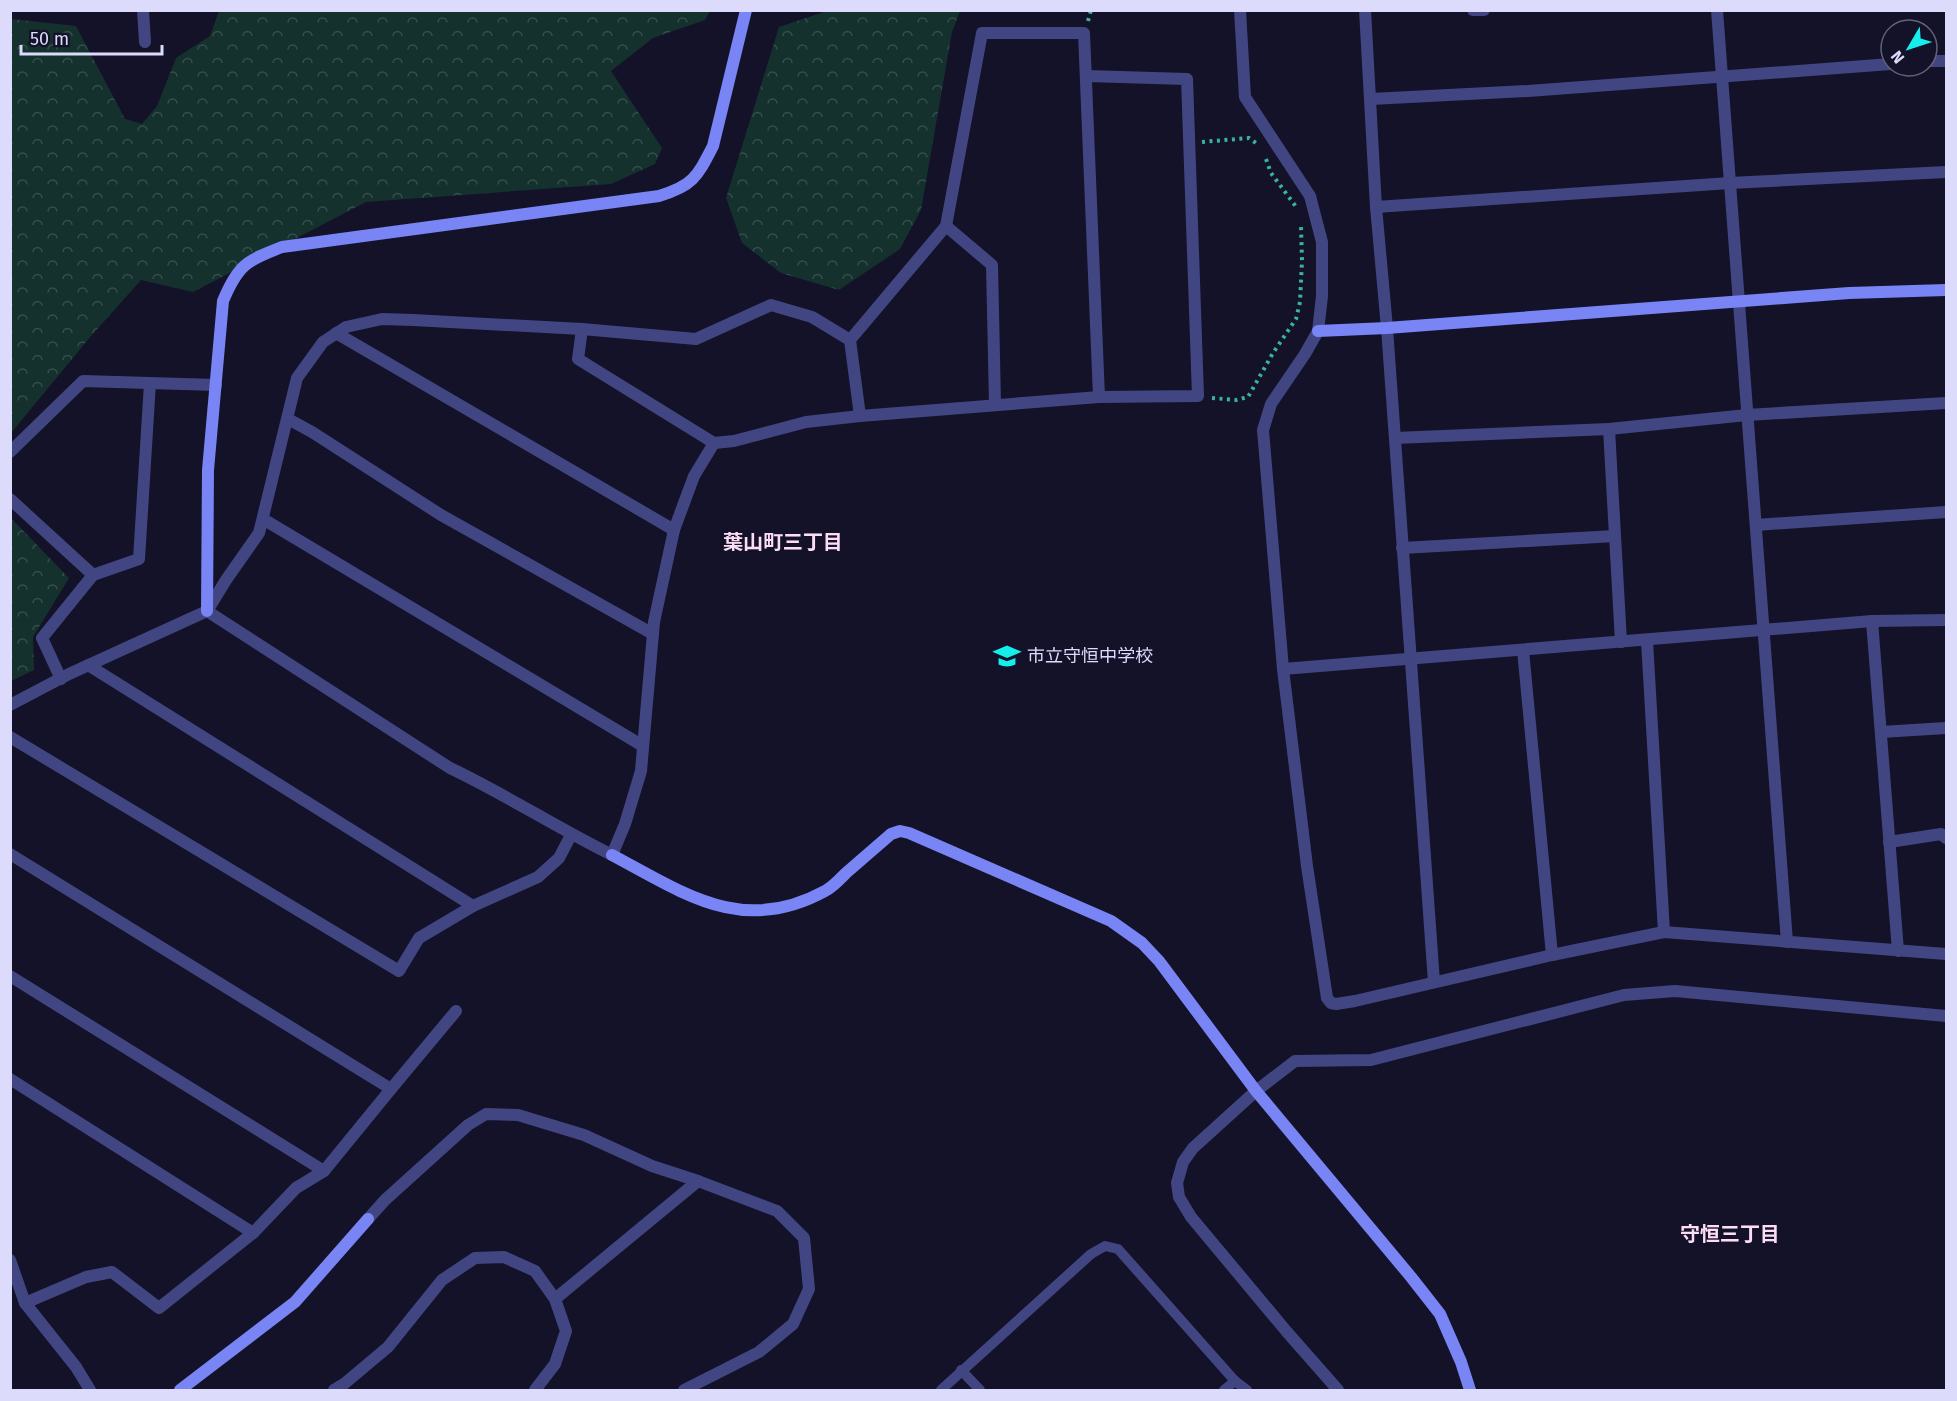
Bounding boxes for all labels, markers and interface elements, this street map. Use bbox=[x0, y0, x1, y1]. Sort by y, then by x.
scale bar bbox=[21, 18, 162, 56]
north arrow bbox=[1879, 18, 1939, 78]
text: 50 m bbox=[30, 28, 69, 50]
text: N bbox=[1887, 47, 1908, 67]
district label: 葉山町三丁目 bbox=[723, 530, 843, 554]
school or university icon: 市立守恒中学校 bbox=[992, 641, 1022, 671]
place label: 市立守恒中学校 bbox=[1027, 645, 1153, 667]
district label: 守恒三丁目 bbox=[1680, 1222, 1780, 1246]

